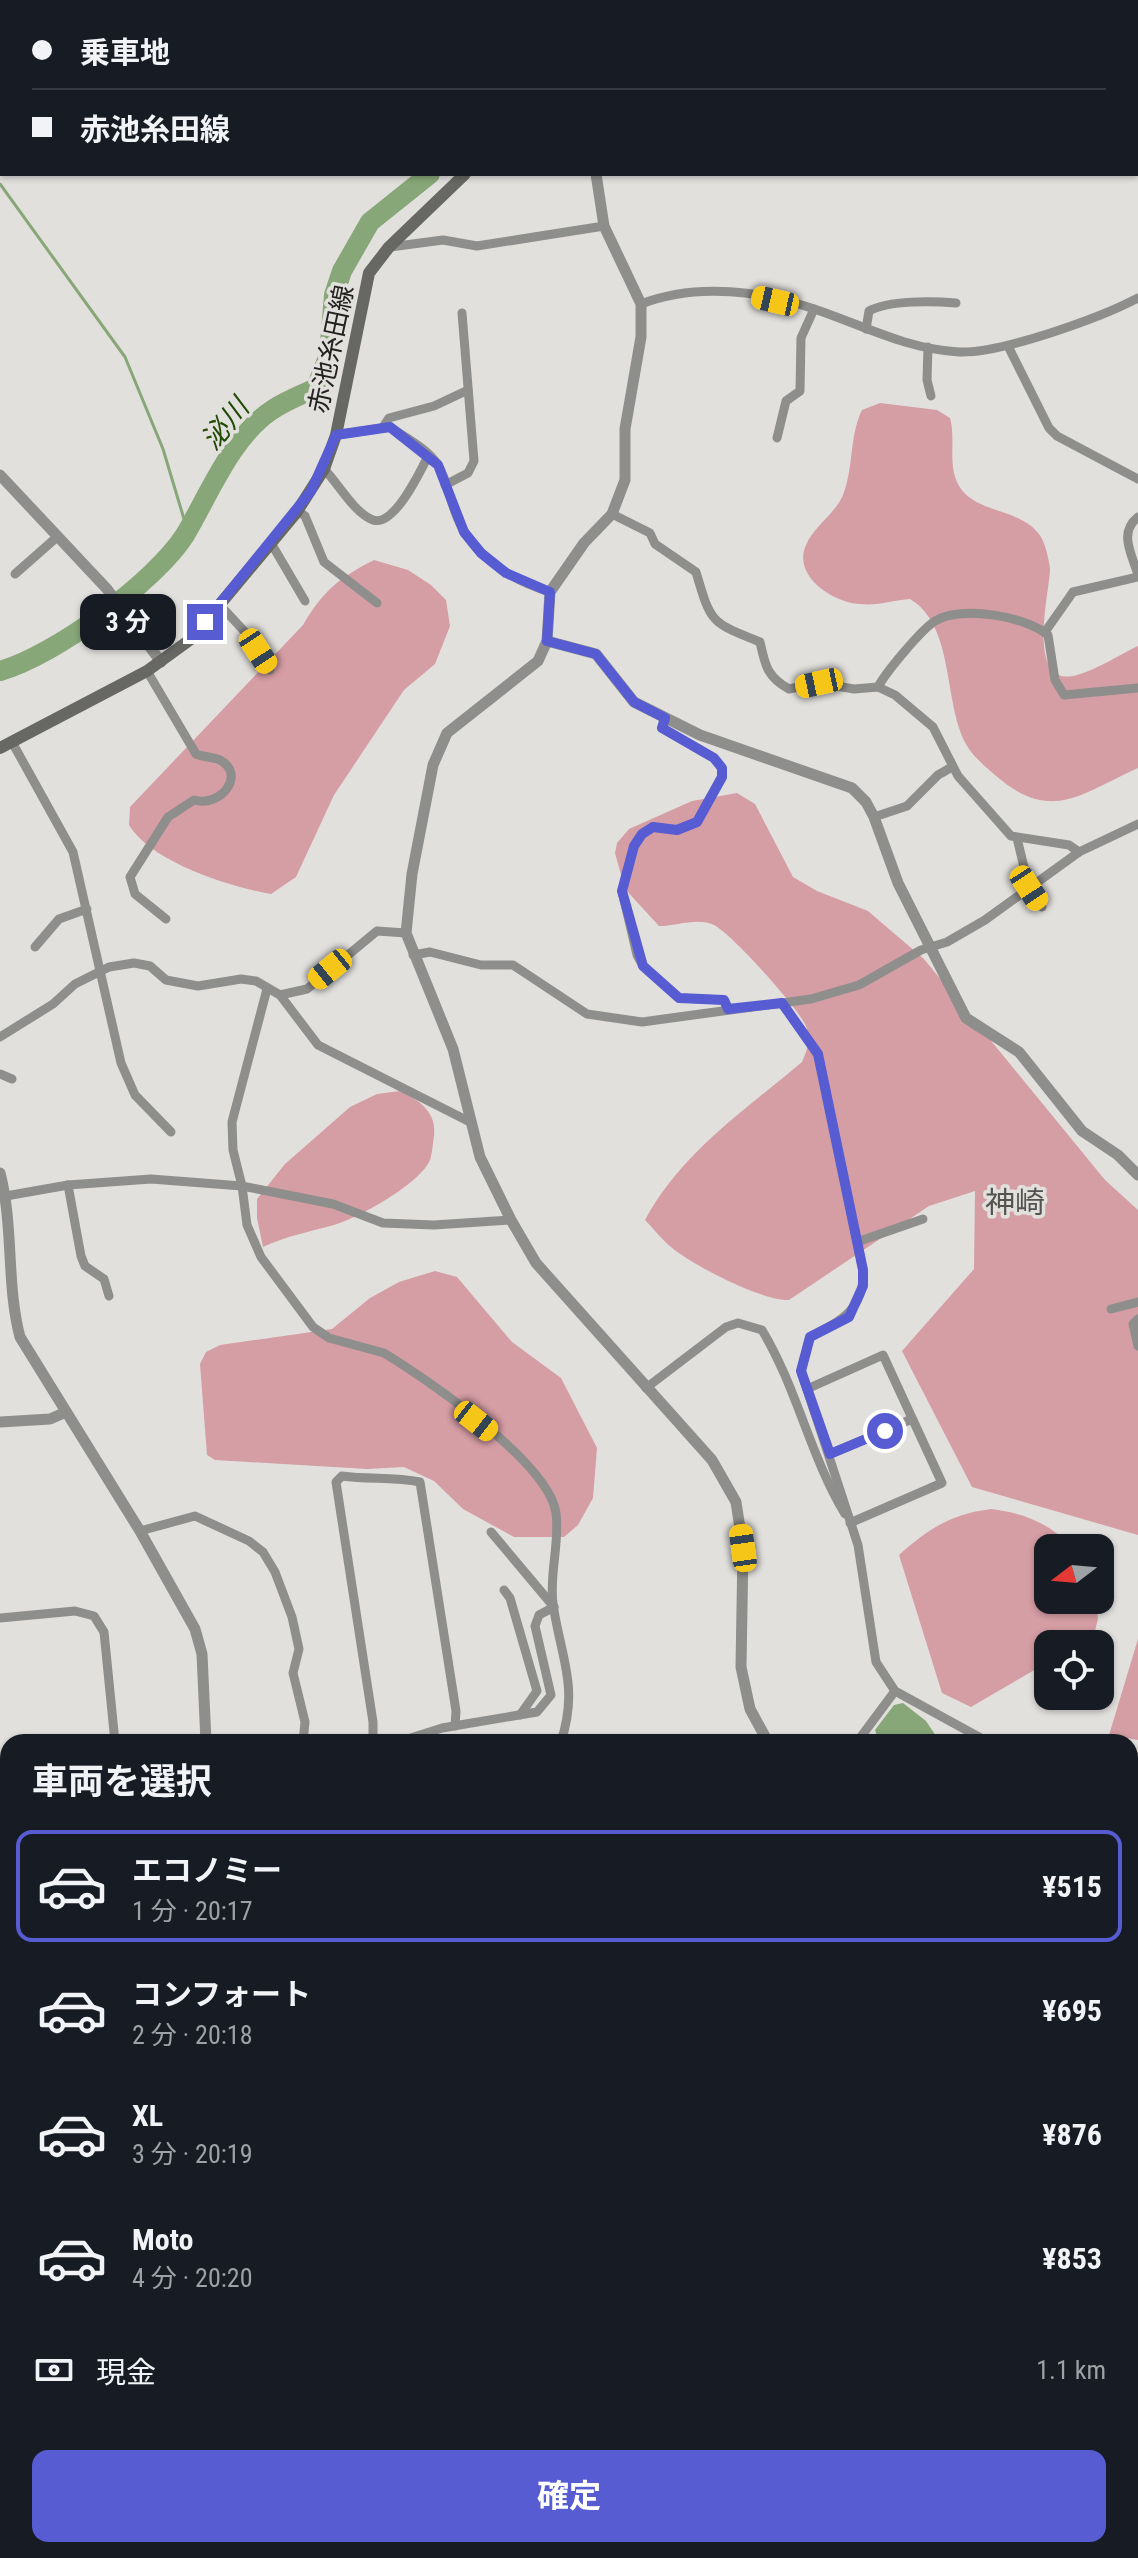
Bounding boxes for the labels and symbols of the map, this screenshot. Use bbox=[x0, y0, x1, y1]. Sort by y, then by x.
street label: 赤池糸田線 bbox=[303, 282, 359, 416]
car bbox=[749, 284, 801, 318]
water label: 泌川 bbox=[195, 390, 257, 456]
callout: 3 分 bbox=[81, 594, 177, 650]
route end bbox=[187, 604, 223, 640]
car bbox=[235, 624, 281, 678]
car bbox=[793, 666, 845, 700]
car bbox=[1006, 861, 1052, 915]
car bbox=[304, 945, 356, 993]
district label: 神崎 bbox=[985, 1185, 1045, 1220]
car bbox=[450, 1397, 502, 1445]
route start bbox=[867, 1413, 903, 1449]
car bbox=[728, 1523, 758, 1573]
north arrow bbox=[1034, 1534, 1114, 1614]

